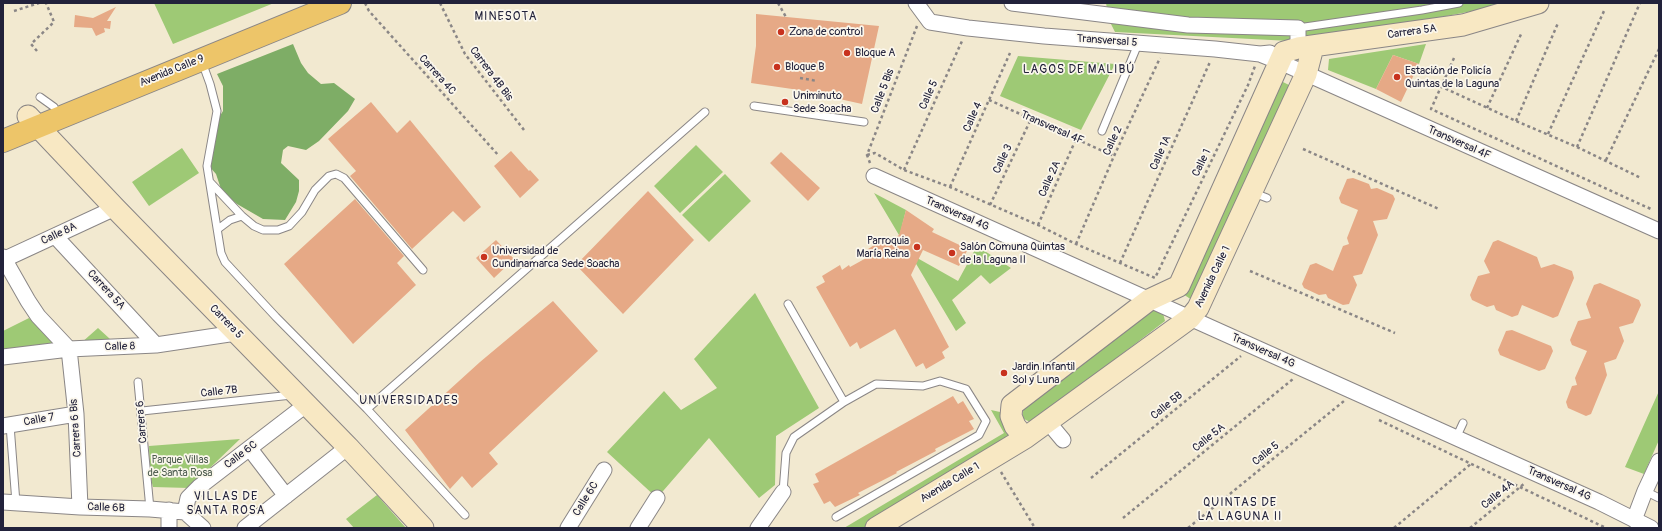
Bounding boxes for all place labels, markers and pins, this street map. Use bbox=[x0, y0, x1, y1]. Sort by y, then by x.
place label: Zona de control bbox=[789, 25, 863, 39]
marker: Zona de control bbox=[776, 27, 786, 37]
place label: Bloque A bbox=[855, 46, 895, 60]
marker: Bloque A bbox=[842, 48, 852, 58]
place label: Bloque B bbox=[785, 60, 824, 74]
marker: Bloque B bbox=[772, 62, 782, 72]
place label: Estación de Policía Quintas de la Laguna bbox=[1405, 64, 1499, 90]
marker: Estación de Policía Quintas de la Laguna bbox=[1392, 72, 1402, 82]
place label: Uniminuto Sede Soacha bbox=[793, 89, 851, 115]
marker: Uniminuto Sede Soacha bbox=[780, 97, 790, 107]
place label: Parroquia María Reina bbox=[856, 234, 909, 260]
place label: Salón Comuna Quintas de la Laguna II bbox=[960, 240, 1065, 266]
marker: Parroquia María Reina bbox=[912, 242, 922, 252]
place label: Universidad de Cundinamarca Sede Soacha bbox=[492, 244, 619, 270]
marker: Salón Comuna Quintas de la Laguna II bbox=[947, 248, 957, 258]
marker: Universidad de Cundinamarca Sede Soacha bbox=[479, 252, 489, 262]
place label: Jardin Infantil Sol y Luna bbox=[1012, 360, 1075, 386]
marker: Jardin Infantil Sol y Luna bbox=[999, 368, 1009, 378]

